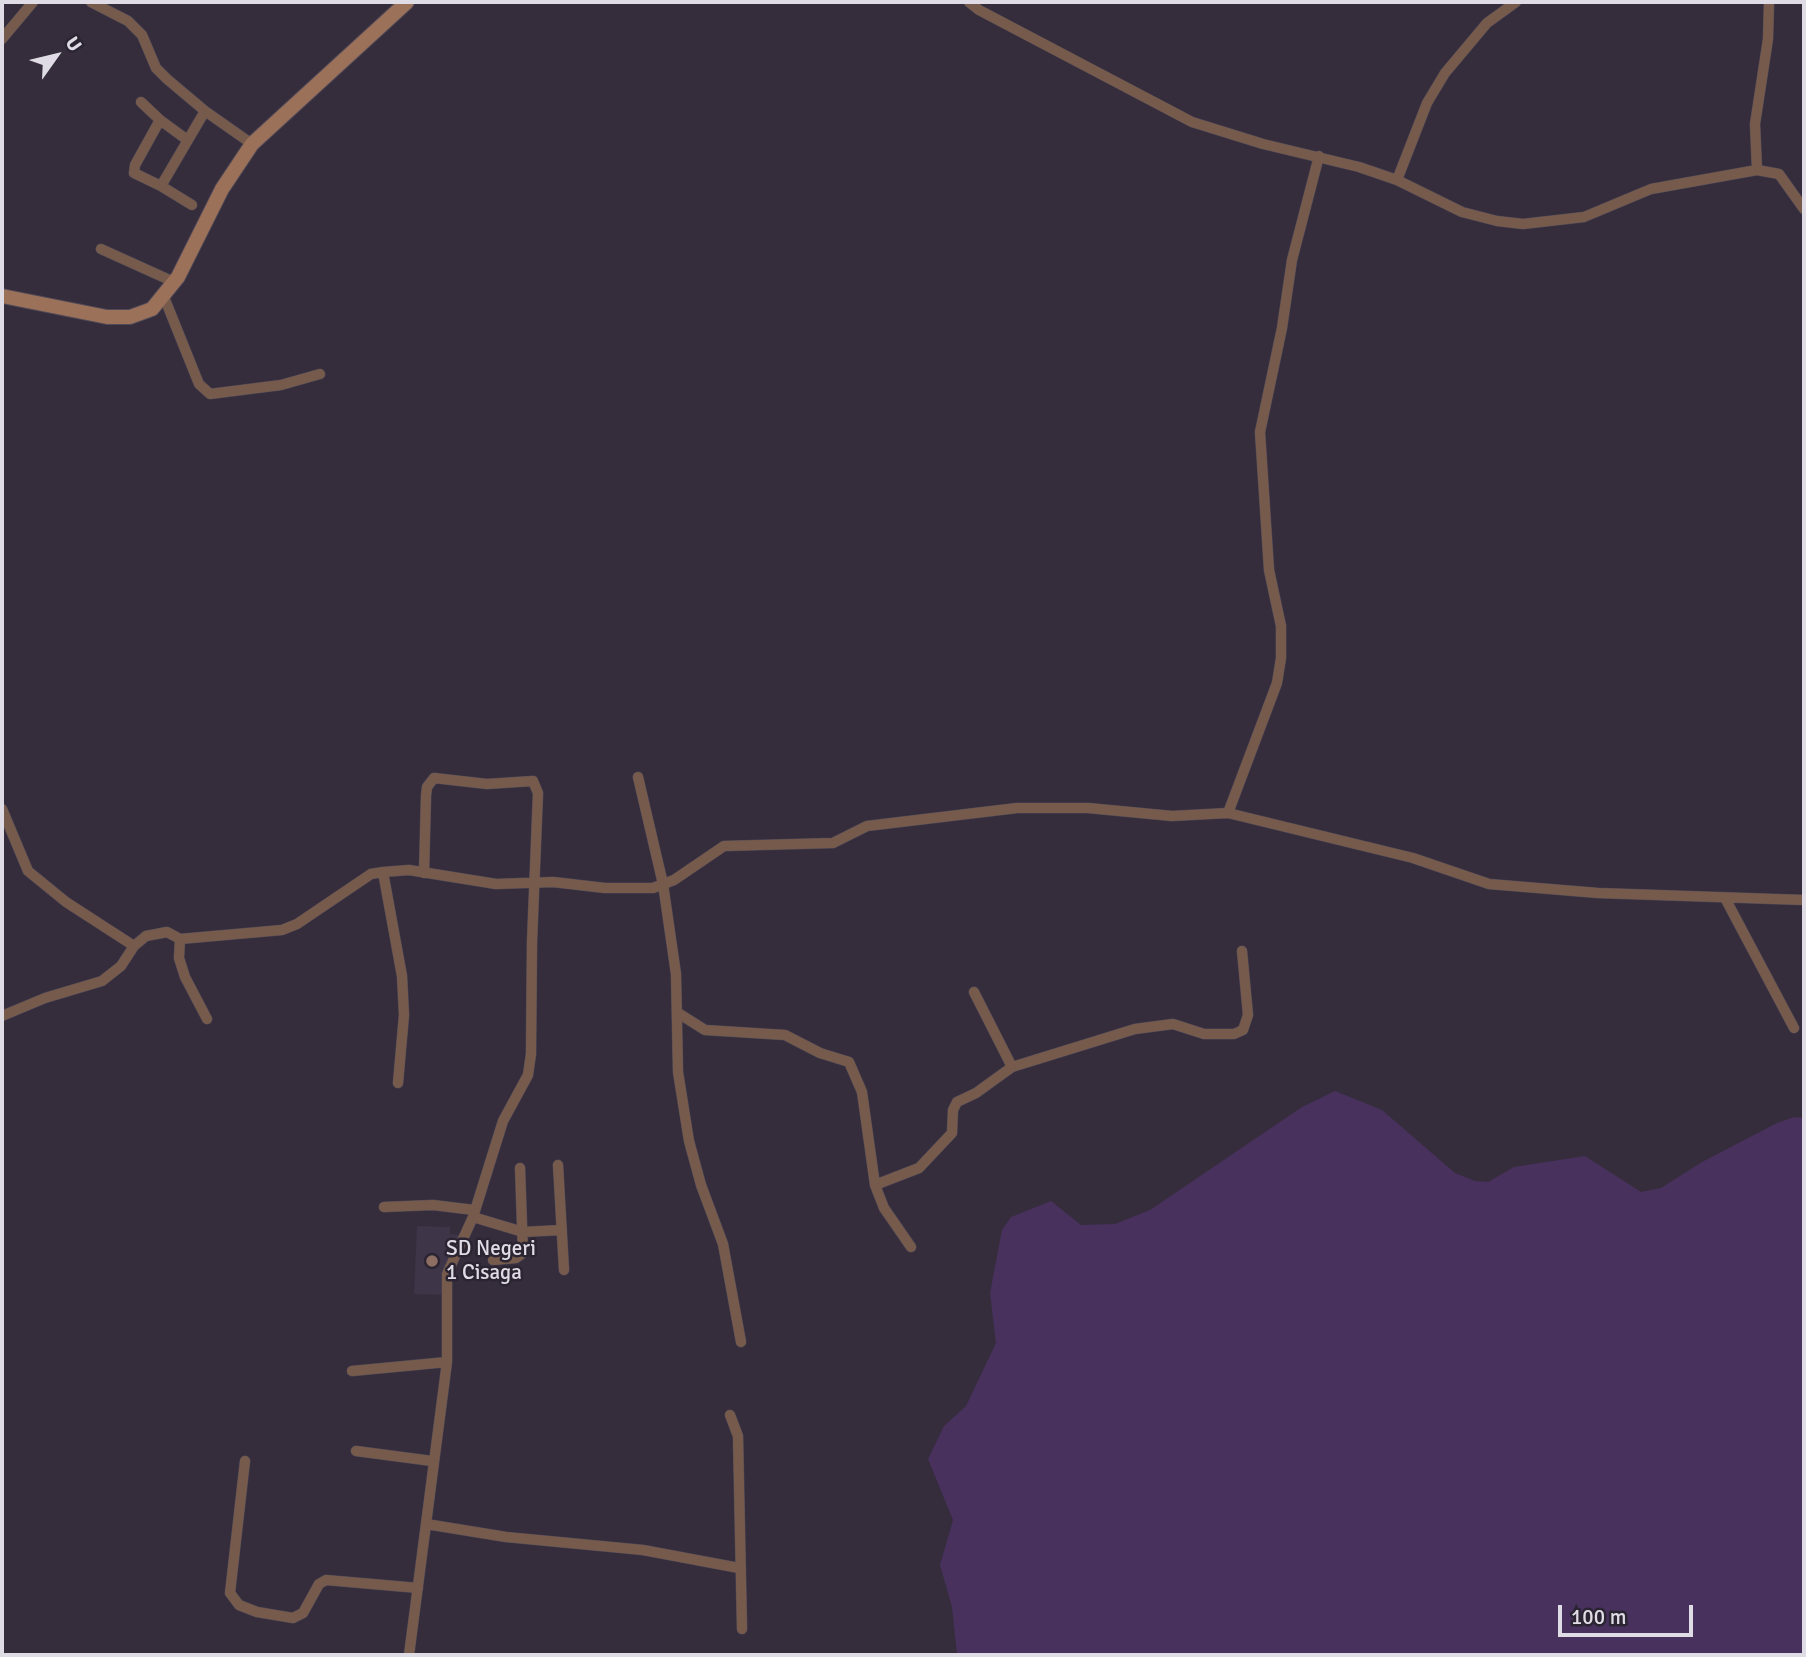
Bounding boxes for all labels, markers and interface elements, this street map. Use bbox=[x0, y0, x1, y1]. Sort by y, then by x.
north arrow bbox=[21, 21, 91, 91]
text: U bbox=[60, 32, 87, 56]
place label: SD Negeri 1 Cisaga bbox=[446, 1236, 536, 1286]
marker: SD Negeri 1 Cisaga bbox=[424, 1253, 440, 1269]
scale bar bbox=[1561, 1590, 1696, 1634]
text: 100 m bbox=[1571, 1604, 1626, 1630]

